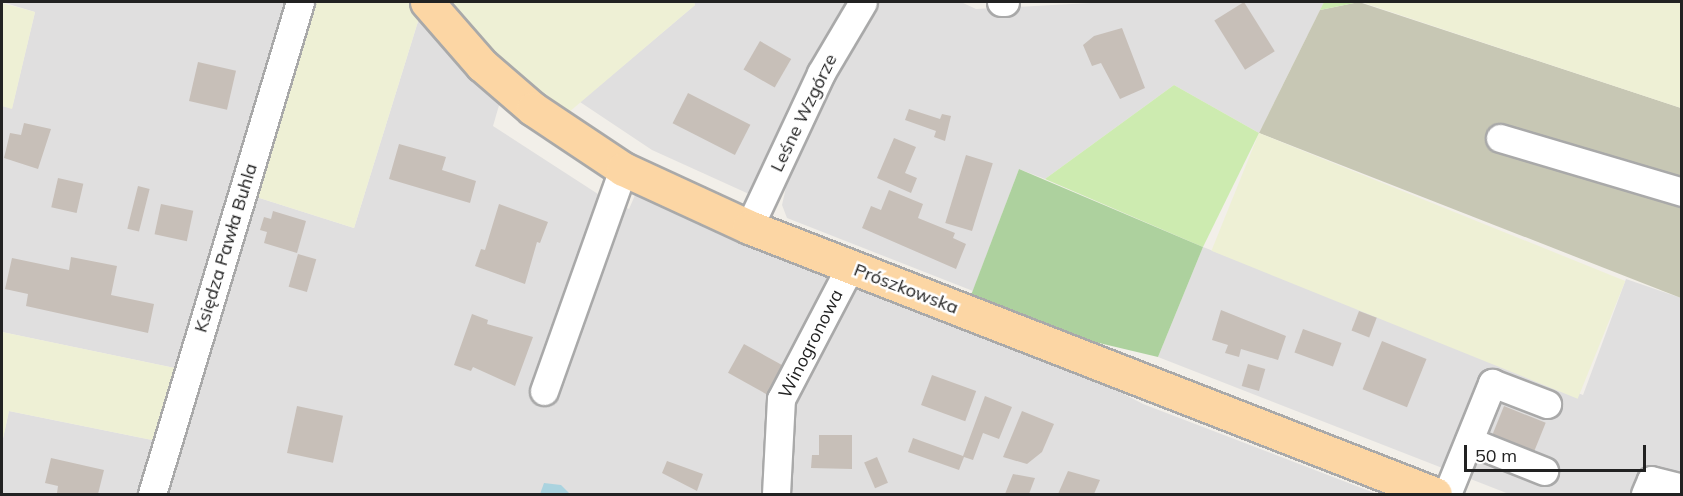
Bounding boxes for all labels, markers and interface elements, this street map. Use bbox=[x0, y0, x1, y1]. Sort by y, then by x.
street label: Leśne Wzgórze bbox=[766, 51, 842, 175]
street label: Księdza Pawła Buhla bbox=[190, 161, 262, 335]
street label: Prószkowska bbox=[851, 259, 961, 319]
street label: Winogronowa bbox=[774, 286, 848, 402]
scale bar bbox=[1467, 433, 1648, 471]
text: 50 m bbox=[1475, 444, 1517, 467]

